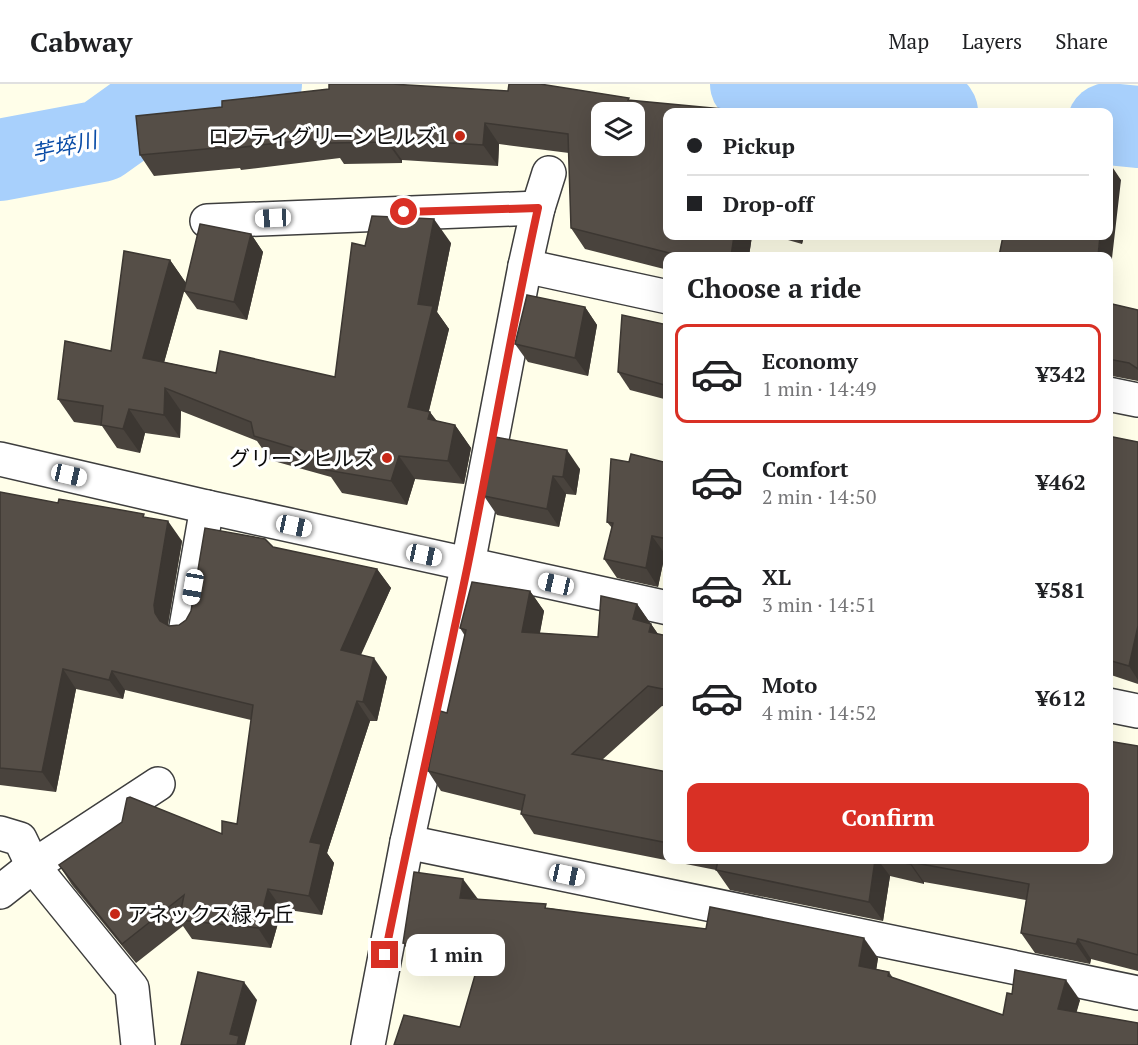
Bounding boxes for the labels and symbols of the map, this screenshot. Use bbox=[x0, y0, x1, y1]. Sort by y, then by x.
place label: ロフティグリーンヒルズ1 bbox=[208, 122, 448, 150]
water label: 芋埣川 bbox=[29, 124, 101, 168]
marker: ロフティグリーンヒルズ1 bbox=[453, 129, 467, 143]
route start bbox=[390, 198, 417, 225]
car bbox=[255, 208, 291, 228]
place label: グリーンヒルズ bbox=[229, 444, 375, 472]
marker: グリーンヒルズ bbox=[380, 451, 394, 465]
car bbox=[49, 462, 89, 488]
car bbox=[275, 513, 313, 539]
car bbox=[405, 542, 443, 568]
car bbox=[181, 568, 205, 606]
car bbox=[536, 571, 576, 597]
car bbox=[548, 862, 586, 888]
place label: アネックス緑ヶ丘 bbox=[127, 900, 294, 928]
marker: アネックス緑ヶ丘 bbox=[108, 907, 122, 921]
callout: 1 min bbox=[406, 934, 505, 976]
route end bbox=[371, 941, 398, 968]

